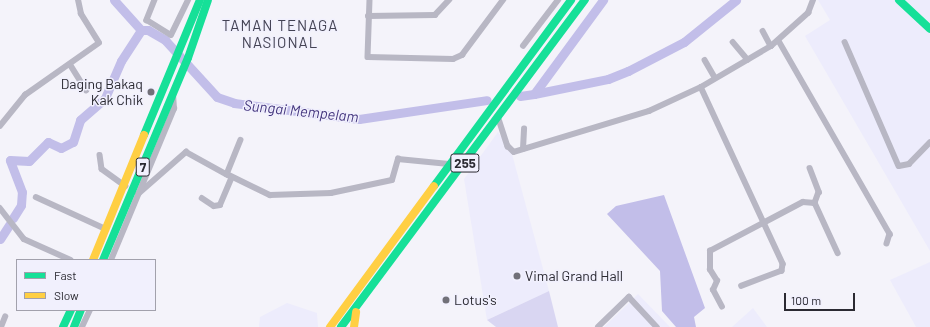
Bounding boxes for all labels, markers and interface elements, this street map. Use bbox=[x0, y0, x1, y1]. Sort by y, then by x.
district label: TAMAN TENAGA NASIONAL bbox=[222, 16, 338, 51]
place label: Daging Bakaq Kak Chik bbox=[61, 76, 143, 108]
marker: Daging Bakaq Kak Chik bbox=[146, 87, 156, 97]
water label: Sungai Mempelam bbox=[243, 96, 359, 126]
road number: 255 bbox=[450, 152, 480, 174]
road number: 7 bbox=[135, 156, 151, 178]
legend bbox=[16, 259, 156, 311]
text: Fast bbox=[54, 268, 77, 282]
place label: Vimal Grand Hall bbox=[525, 268, 623, 284]
marker: Vimal Grand Hall bbox=[512, 271, 522, 281]
scale bar bbox=[786, 285, 857, 311]
text: Slow bbox=[54, 288, 79, 302]
place label: Lotus's bbox=[454, 292, 497, 308]
text: 100 m bbox=[791, 293, 821, 307]
marker: Lotus's bbox=[441, 295, 451, 305]

